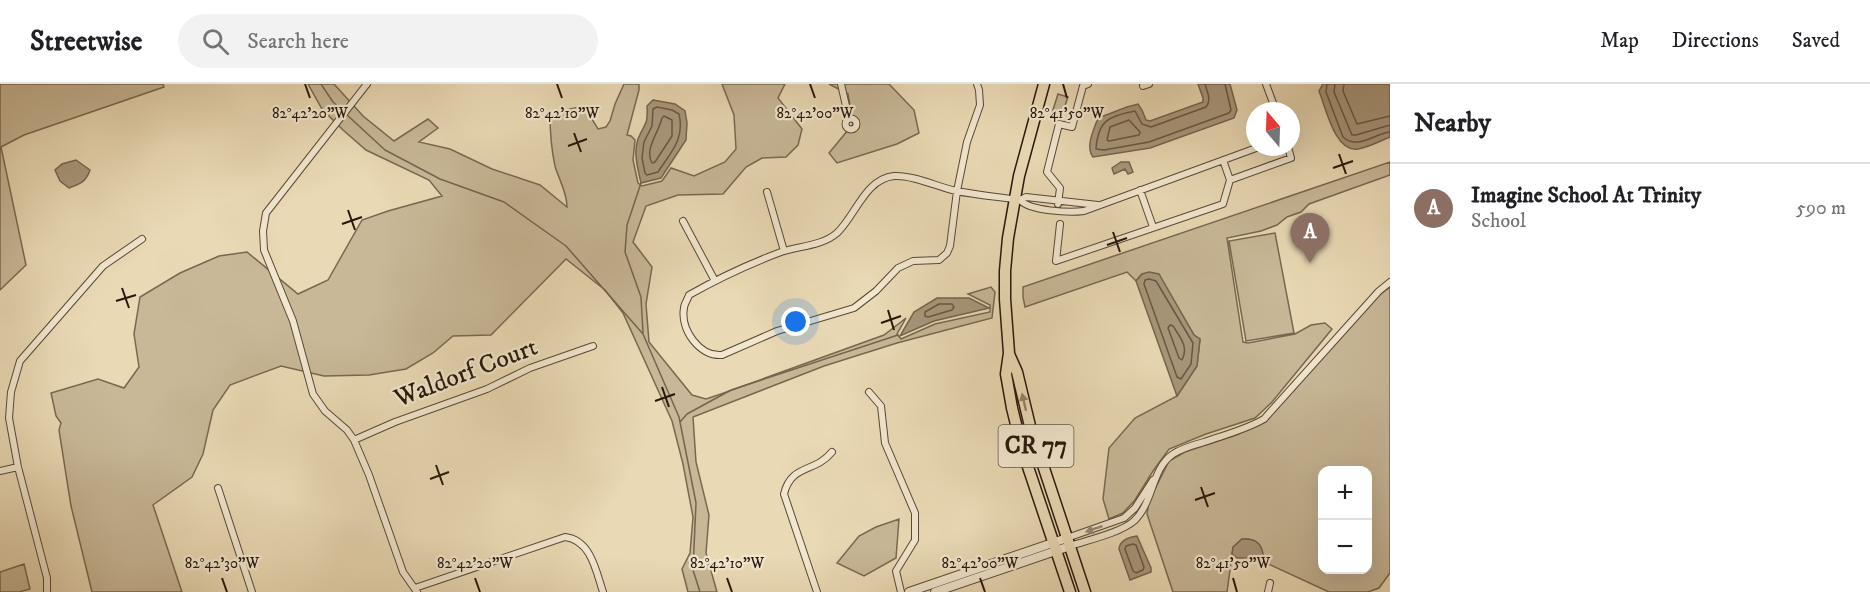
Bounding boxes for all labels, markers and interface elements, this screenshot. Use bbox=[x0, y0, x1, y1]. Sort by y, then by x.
search box bbox=[178, 14, 598, 68]
text: Streetwise bbox=[30, 24, 142, 59]
icon: search bbox=[199, 25, 232, 58]
text: Search here bbox=[247, 28, 349, 55]
text: Map bbox=[1600, 28, 1639, 54]
text: Directions bbox=[1672, 28, 1759, 54]
text: Saved bbox=[1792, 28, 1840, 54]
north arrow bbox=[1246, 102, 1300, 156]
text: 82°42'20"W bbox=[272, 104, 348, 123]
text: 82°42'10"W bbox=[525, 104, 599, 123]
text: 82°42'00"W bbox=[777, 104, 854, 123]
text: 82°41'50"W bbox=[1030, 104, 1104, 123]
text: Nearby bbox=[1414, 107, 1491, 140]
text: Imagine School At Trinity bbox=[1471, 182, 1701, 209]
text: A bbox=[1427, 196, 1440, 221]
text: 590 m bbox=[1796, 196, 1846, 221]
text: School bbox=[1471, 209, 1526, 234]
pin: A bbox=[1290, 214, 1330, 263]
your location bbox=[781, 307, 810, 336]
street label: Waldorf Court bbox=[389, 331, 542, 416]
one-way arrow bbox=[1018, 393, 1028, 411]
road number: CR 77 bbox=[998, 425, 1074, 467]
map controls bbox=[1318, 466, 1372, 574]
button: + bbox=[1318, 466, 1372, 520]
button: − bbox=[1318, 520, 1372, 574]
one-way arrow bbox=[1085, 525, 1103, 535]
text: 82°42'30"W bbox=[185, 554, 259, 573]
text: 82°42'20"W bbox=[437, 554, 513, 573]
text: 82°42'10"W bbox=[690, 554, 764, 573]
text: 82°42'00"W bbox=[942, 554, 1019, 573]
text: 82°41'50"W bbox=[1196, 554, 1270, 573]

